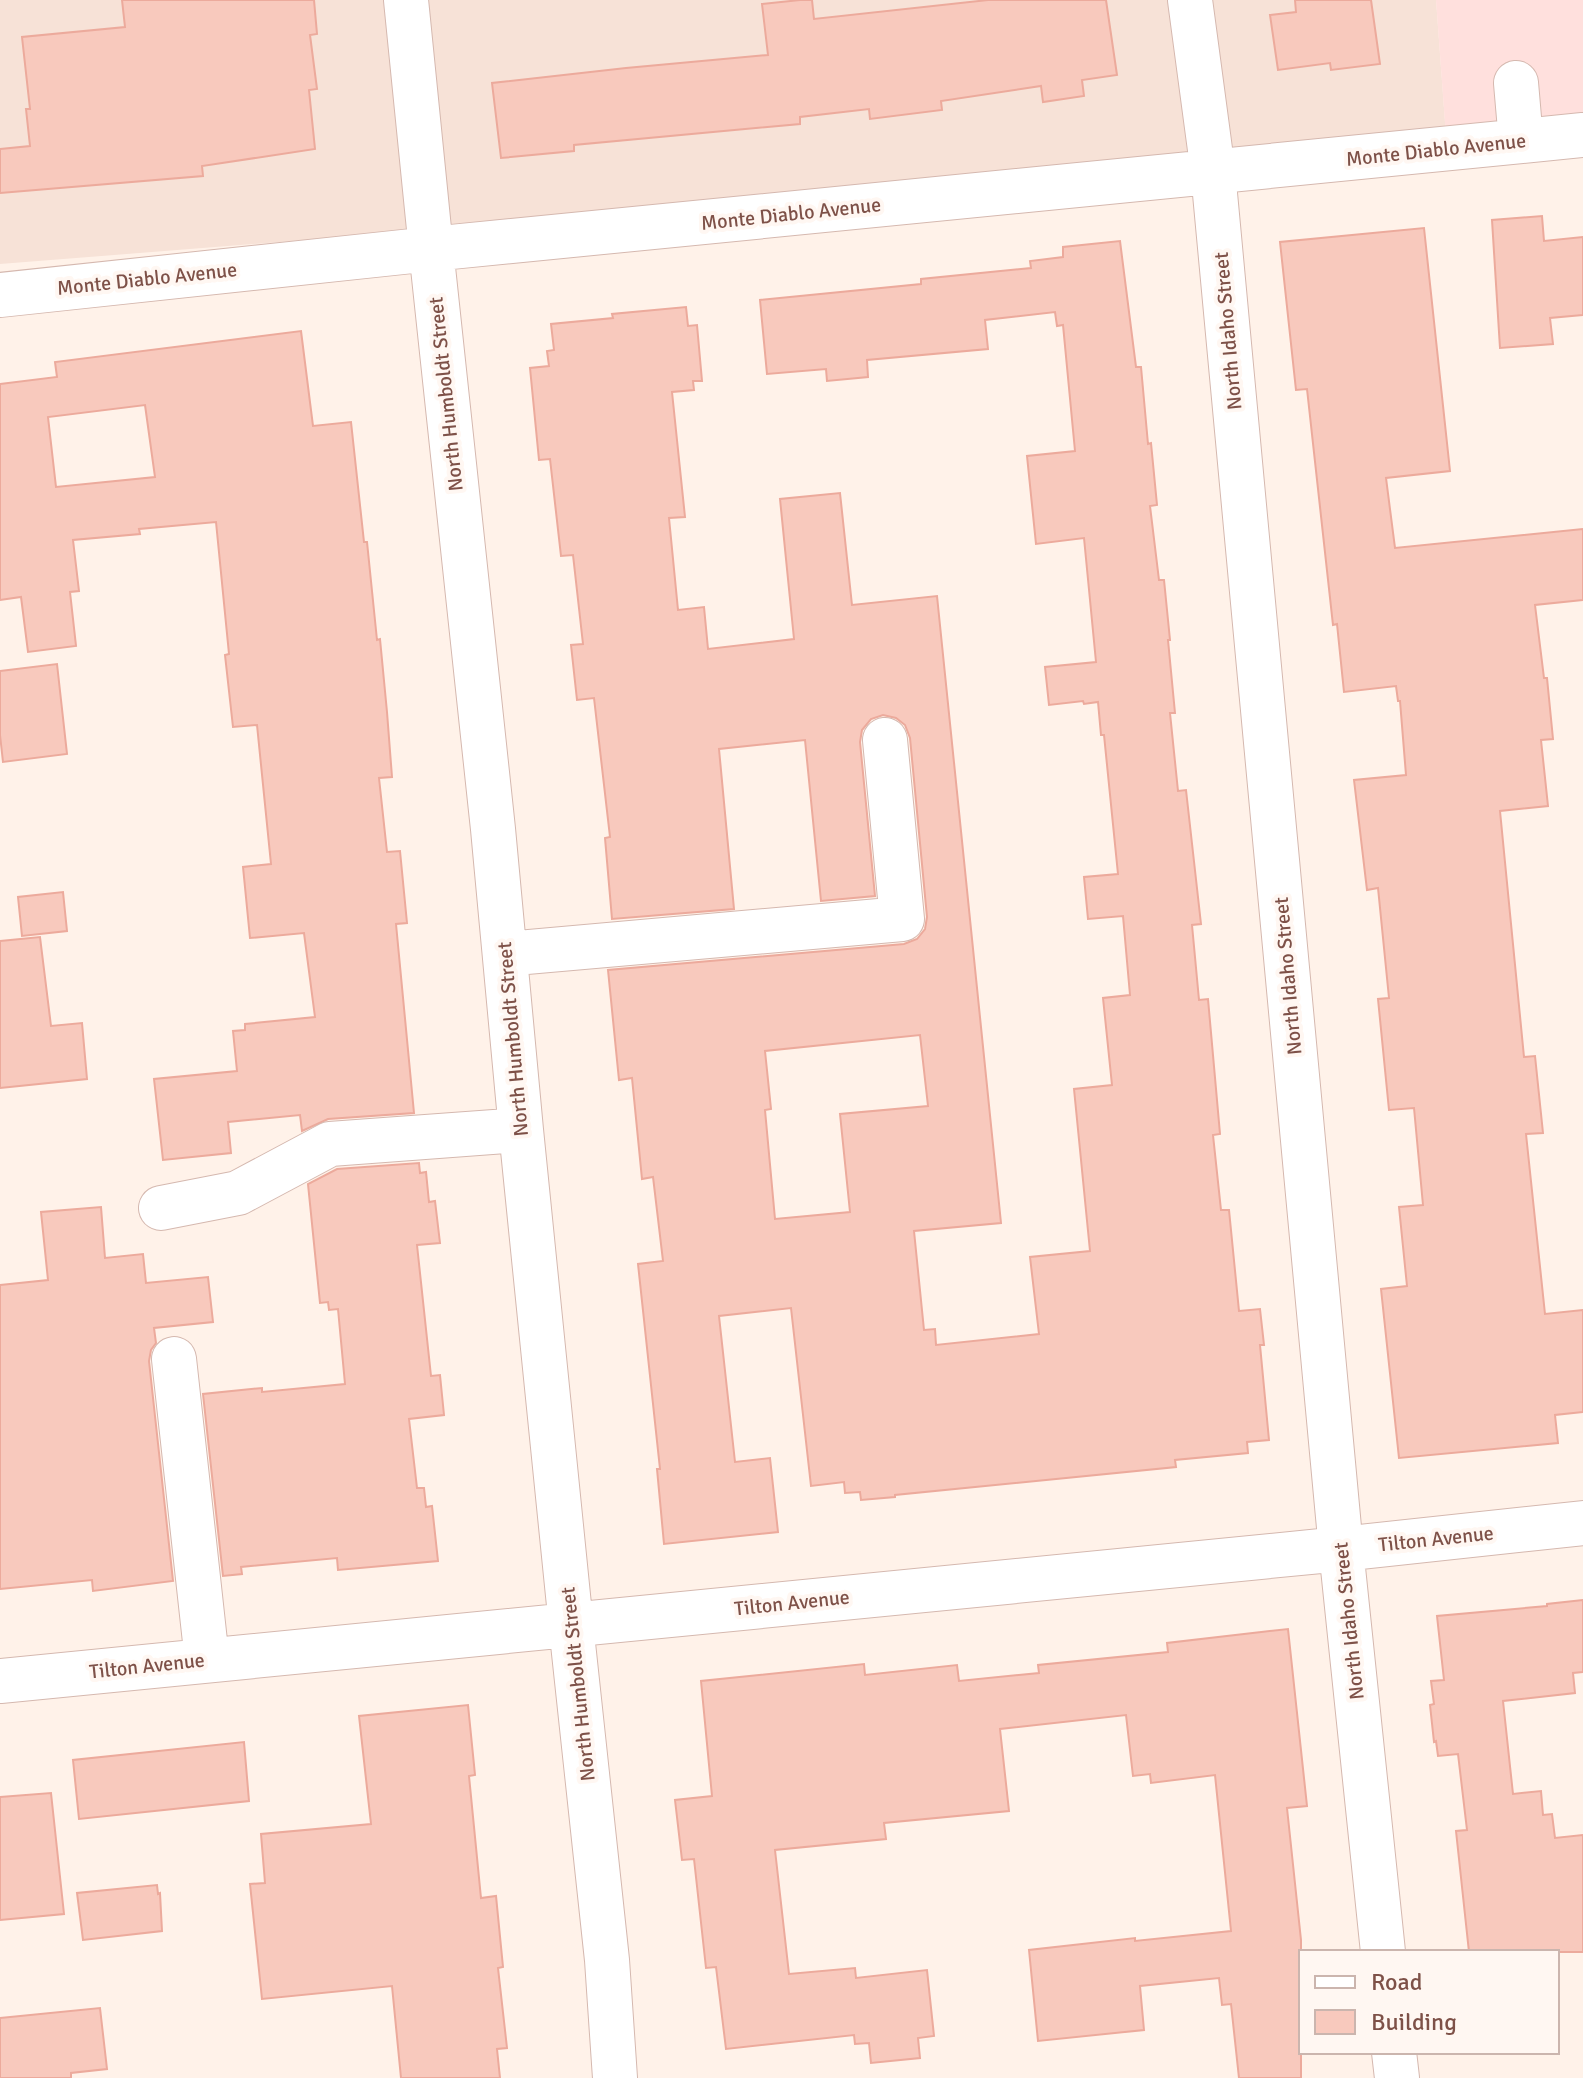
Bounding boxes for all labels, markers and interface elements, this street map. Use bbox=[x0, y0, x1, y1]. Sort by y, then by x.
street label: Monte Diablo Avenue bbox=[1345, 128, 1527, 172]
street label: Monte Diablo Avenue bbox=[700, 192, 882, 236]
street label: North Idaho Street bbox=[1209, 251, 1247, 411]
street label: Monte Diablo Avenue bbox=[56, 257, 238, 301]
street label: North Humboldt Street bbox=[423, 296, 469, 492]
street label: North Idaho Street bbox=[1269, 896, 1307, 1056]
street label: North Humboldt Street bbox=[492, 941, 534, 1137]
street label: Tilton Avenue bbox=[1377, 1521, 1495, 1557]
street label: North Idaho Street bbox=[1328, 1541, 1370, 1701]
street label: Tilton Avenue bbox=[733, 1585, 851, 1621]
street label: North Humboldt Street bbox=[555, 1586, 601, 1782]
street label: Tilton Avenue bbox=[88, 1648, 206, 1684]
legend bbox=[1299, 1950, 1559, 2054]
text: Road bbox=[1371, 1967, 1422, 1997]
text: Building bbox=[1371, 2007, 1457, 2037]

